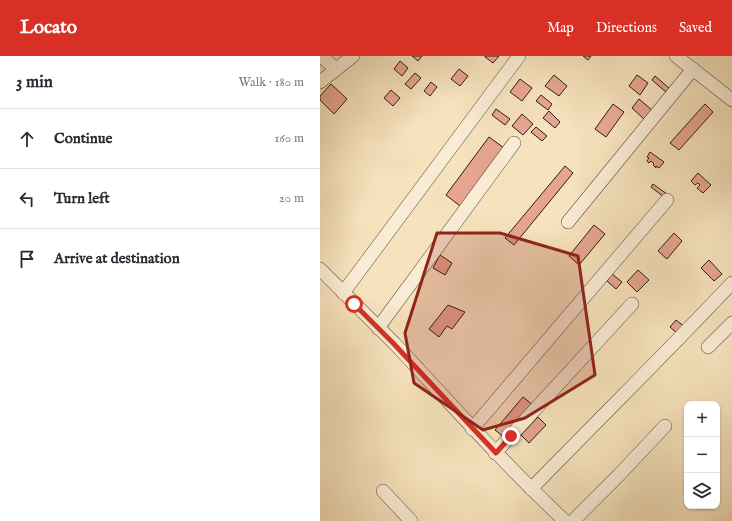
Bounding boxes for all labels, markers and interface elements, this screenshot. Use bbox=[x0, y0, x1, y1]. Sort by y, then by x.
text: Locato bbox=[20, 16, 77, 40]
text: Map bbox=[547, 19, 574, 37]
text: Directions bbox=[596, 19, 657, 37]
text: Saved bbox=[679, 19, 712, 37]
text: 3 min bbox=[16, 72, 53, 93]
text: Walk · 180 m bbox=[239, 74, 304, 91]
icon: ahead bbox=[16, 128, 38, 150]
text: Continue bbox=[54, 129, 112, 148]
text: 160 m bbox=[274, 130, 304, 147]
icon: left bbox=[16, 188, 38, 210]
text: Turn left bbox=[54, 189, 110, 208]
text: 20 m bbox=[279, 190, 304, 207]
icon: arrive bbox=[16, 248, 38, 270]
text: Arrive at destination bbox=[54, 249, 180, 268]
route start bbox=[345, 295, 363, 313]
map controls bbox=[684, 401, 720, 509]
button: + bbox=[684, 401, 720, 437]
route end bbox=[502, 427, 520, 445]
button: − bbox=[684, 437, 720, 473]
button: layers bbox=[684, 473, 720, 509]

